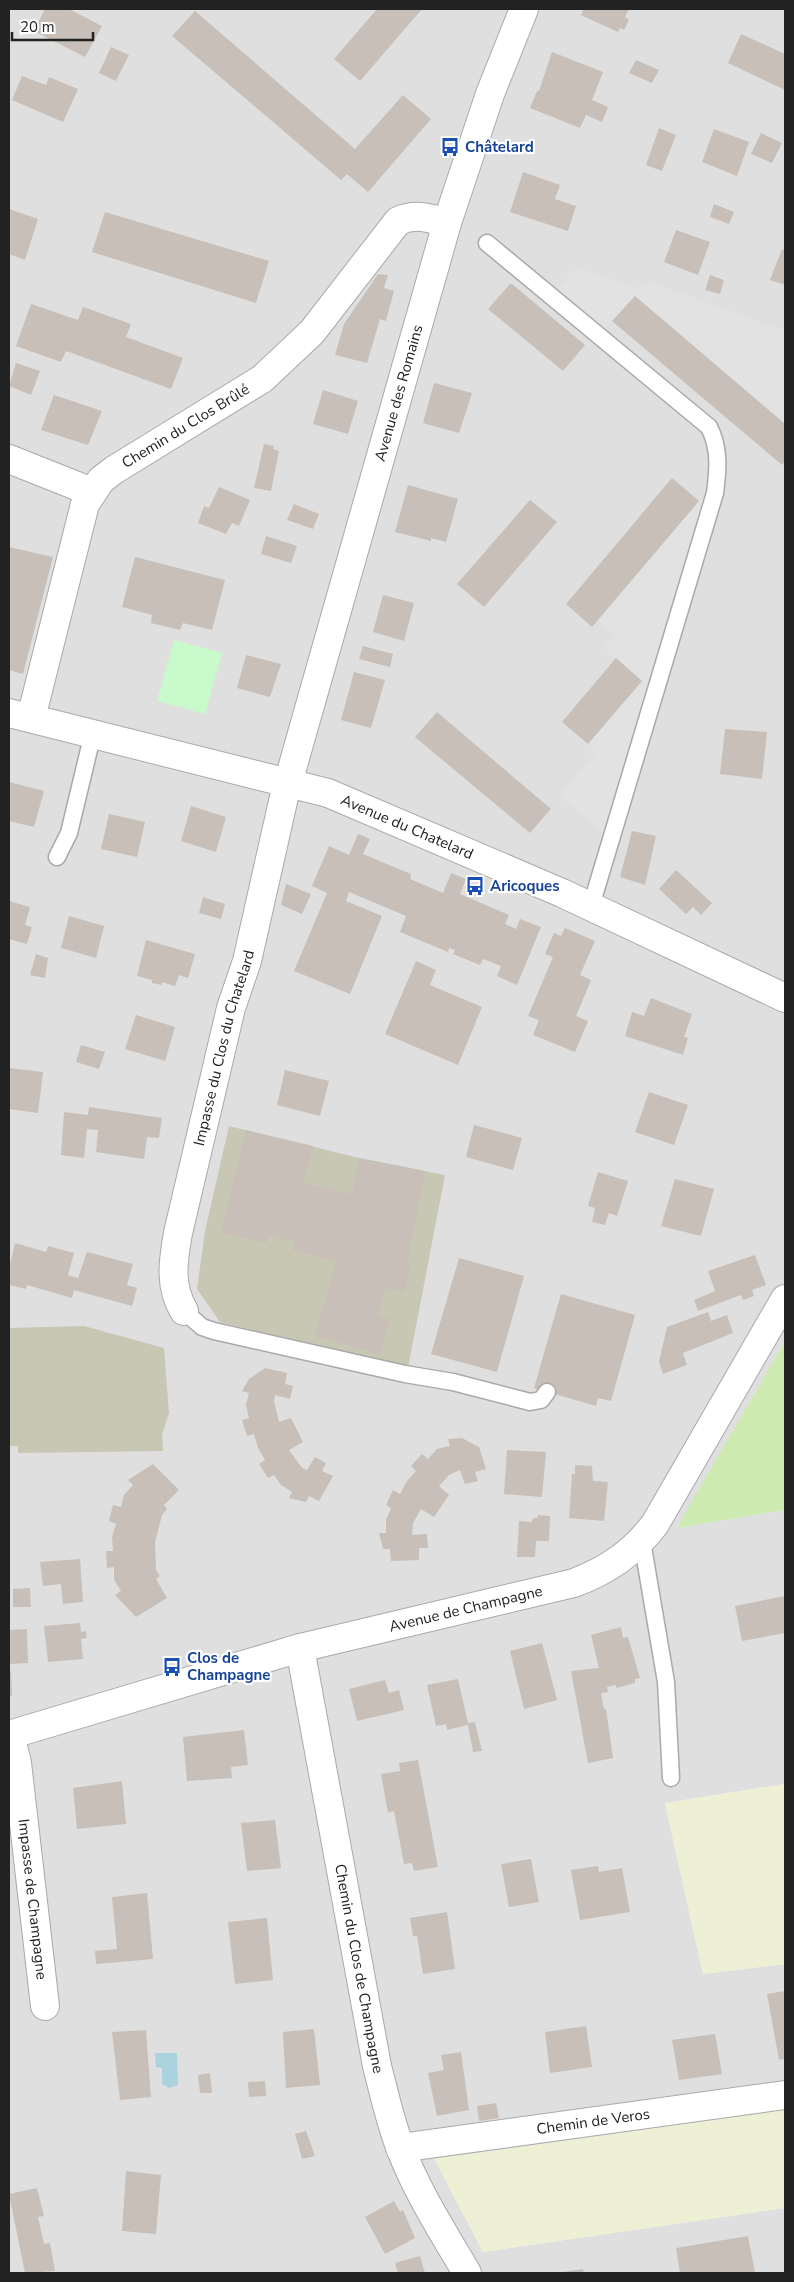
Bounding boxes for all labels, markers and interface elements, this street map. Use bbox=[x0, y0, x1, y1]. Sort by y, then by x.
scale bar bbox=[12, 10, 94, 42]
text: 20 m bbox=[20, 17, 55, 37]
bus stop icon: Châtelard bbox=[439, 136, 461, 158]
place label: Châtelard bbox=[465, 137, 534, 157]
street label: Avenue des Romains bbox=[370, 323, 428, 464]
street label: Chemin du Clos Brûlé bbox=[118, 379, 253, 473]
street label: Avenue du Chatelard bbox=[338, 790, 476, 864]
bus stop icon: Aricoques bbox=[464, 875, 486, 897]
place label: Aricoques bbox=[490, 876, 560, 896]
street label: Impasse du Clos du Chatelard bbox=[189, 948, 259, 1148]
street label: Avenue de Champagne bbox=[387, 1581, 544, 1637]
place label: Clos de Champagne bbox=[187, 1648, 271, 1685]
bus stop icon: Clos de Champagne bbox=[161, 1656, 183, 1678]
street label: Impasse de Champagne bbox=[14, 1818, 52, 1981]
street label: Chemin du Clos de Champagne bbox=[330, 1862, 388, 2075]
street label: Chemin de Veros bbox=[535, 2104, 651, 2139]

